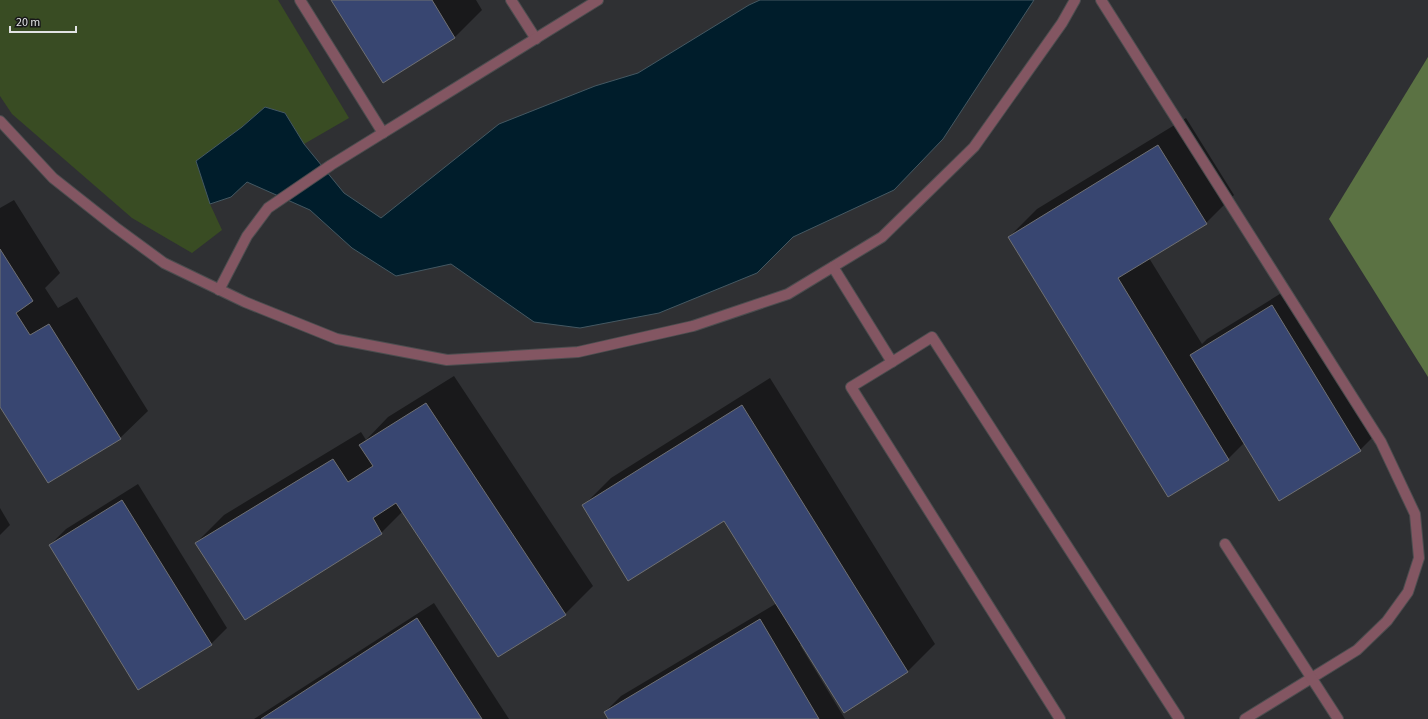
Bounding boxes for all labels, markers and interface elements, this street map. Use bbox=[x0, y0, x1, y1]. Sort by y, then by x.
scale bar bbox=[10, 8, 76, 34]
text: 20 m bbox=[16, 14, 40, 31]

